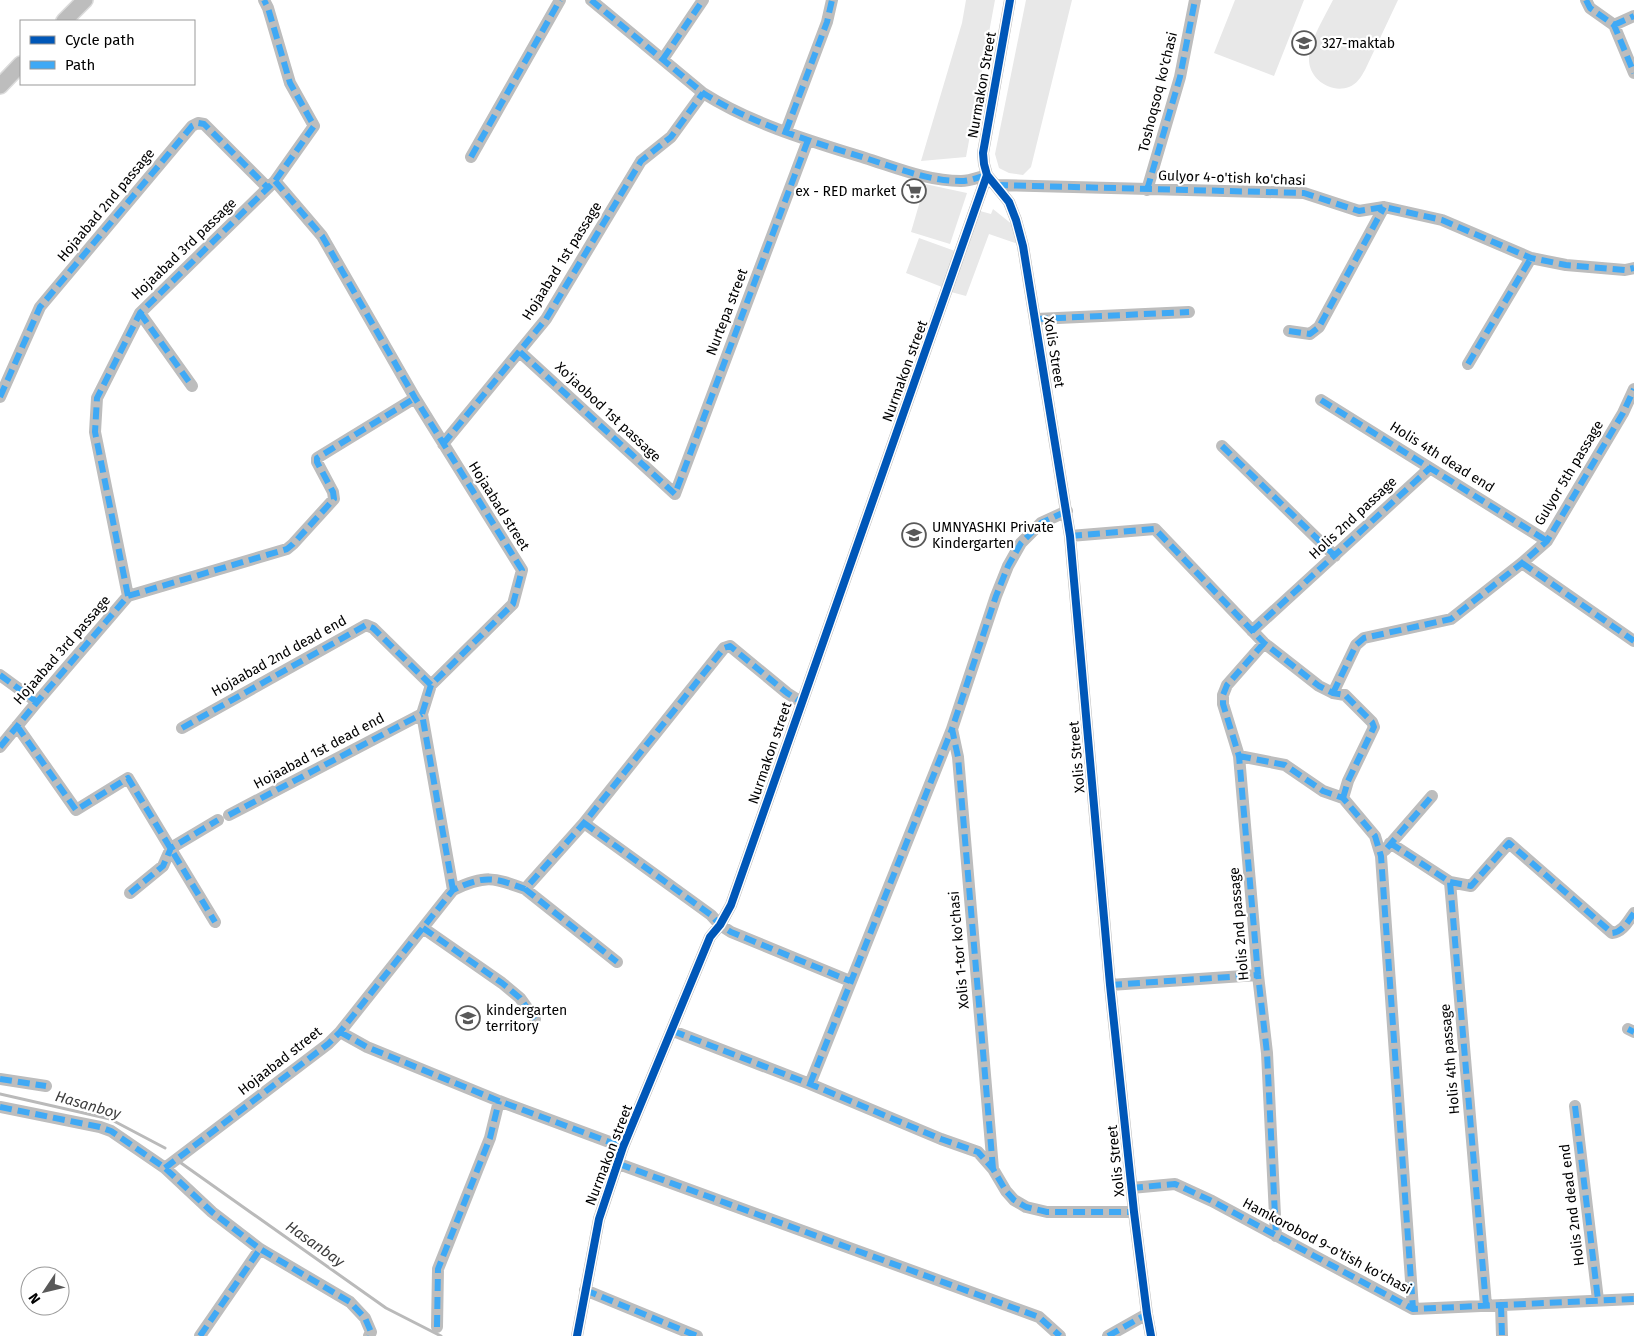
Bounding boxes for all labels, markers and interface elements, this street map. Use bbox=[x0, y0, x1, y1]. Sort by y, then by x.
legend bbox=[20, 20, 195, 85]
street label: Nurmakon Street bbox=[964, 29, 1000, 140]
street label: Toshoqsoq ko'chasi bbox=[1135, 30, 1181, 154]
school or university icon: 327-maktab bbox=[1291, 30, 1317, 56]
text: Cycle path bbox=[65, 31, 135, 49]
place label: 327-maktab bbox=[1322, 35, 1395, 52]
text: Path bbox=[65, 56, 95, 74]
street label: Hojaabad 2nd passage bbox=[54, 145, 158, 265]
street label: Gulyor 4-o'tish ko'chasi bbox=[1158, 167, 1306, 189]
supermarket icon: ex - RED market bbox=[901, 178, 927, 204]
place label: ex - RED market bbox=[795, 183, 897, 200]
street label: Hojaabad 3rd passage bbox=[128, 194, 240, 304]
street label: Hojaabad 1st passage bbox=[519, 199, 605, 323]
street label: Nurtepa street bbox=[703, 265, 752, 358]
street label: Xolis Street bbox=[1040, 315, 1068, 390]
street label: Nurmakon street bbox=[879, 317, 932, 424]
street label: Xo'jaobod 1st passage bbox=[551, 358, 665, 466]
street label: Gulyor 5th passage bbox=[1531, 417, 1607, 529]
street label: Holis 4th dead end bbox=[1387, 418, 1497, 496]
street label: Hojaabad street bbox=[465, 458, 534, 554]
street label: Holis 2nd passage bbox=[1306, 473, 1400, 563]
place label: UMNYASHKI Private Kindergarten bbox=[932, 519, 1054, 552]
school or university icon: UMNYASHKI Private Kindergarten bbox=[901, 522, 927, 548]
street label: Hojaabad 3rd passage bbox=[10, 592, 114, 708]
street label: Hojaabad 2nd dead end bbox=[209, 612, 349, 700]
street label: Nurmakon street bbox=[745, 699, 796, 806]
street label: Hojaabad 1st dead end bbox=[251, 709, 387, 793]
street label: Xolis Street bbox=[1065, 720, 1089, 794]
street label: Holis 2nd passage bbox=[1226, 867, 1252, 981]
street label: Xolis 1-tor ko'chasi bbox=[945, 890, 973, 1010]
place label: kindergarten territory bbox=[486, 1002, 567, 1035]
street label: Holis 4th passage bbox=[1437, 1003, 1463, 1115]
school or university icon: kindergarten territory bbox=[455, 1005, 481, 1031]
street label: Hojaabad street bbox=[235, 1022, 326, 1099]
water label: Hasanboy bbox=[53, 1087, 124, 1123]
street label: Nurmakon street bbox=[582, 1101, 636, 1208]
street label: Xolis Street bbox=[1104, 1123, 1128, 1198]
street label: Holis 2nd dead end bbox=[1556, 1143, 1588, 1267]
street label: Hamkorobod 9-o'tish ko'chasi bbox=[1240, 1194, 1414, 1298]
water label: Hasanbay bbox=[282, 1217, 348, 1271]
north arrow bbox=[20, 1266, 70, 1316]
text: N bbox=[25, 1289, 44, 1307]

